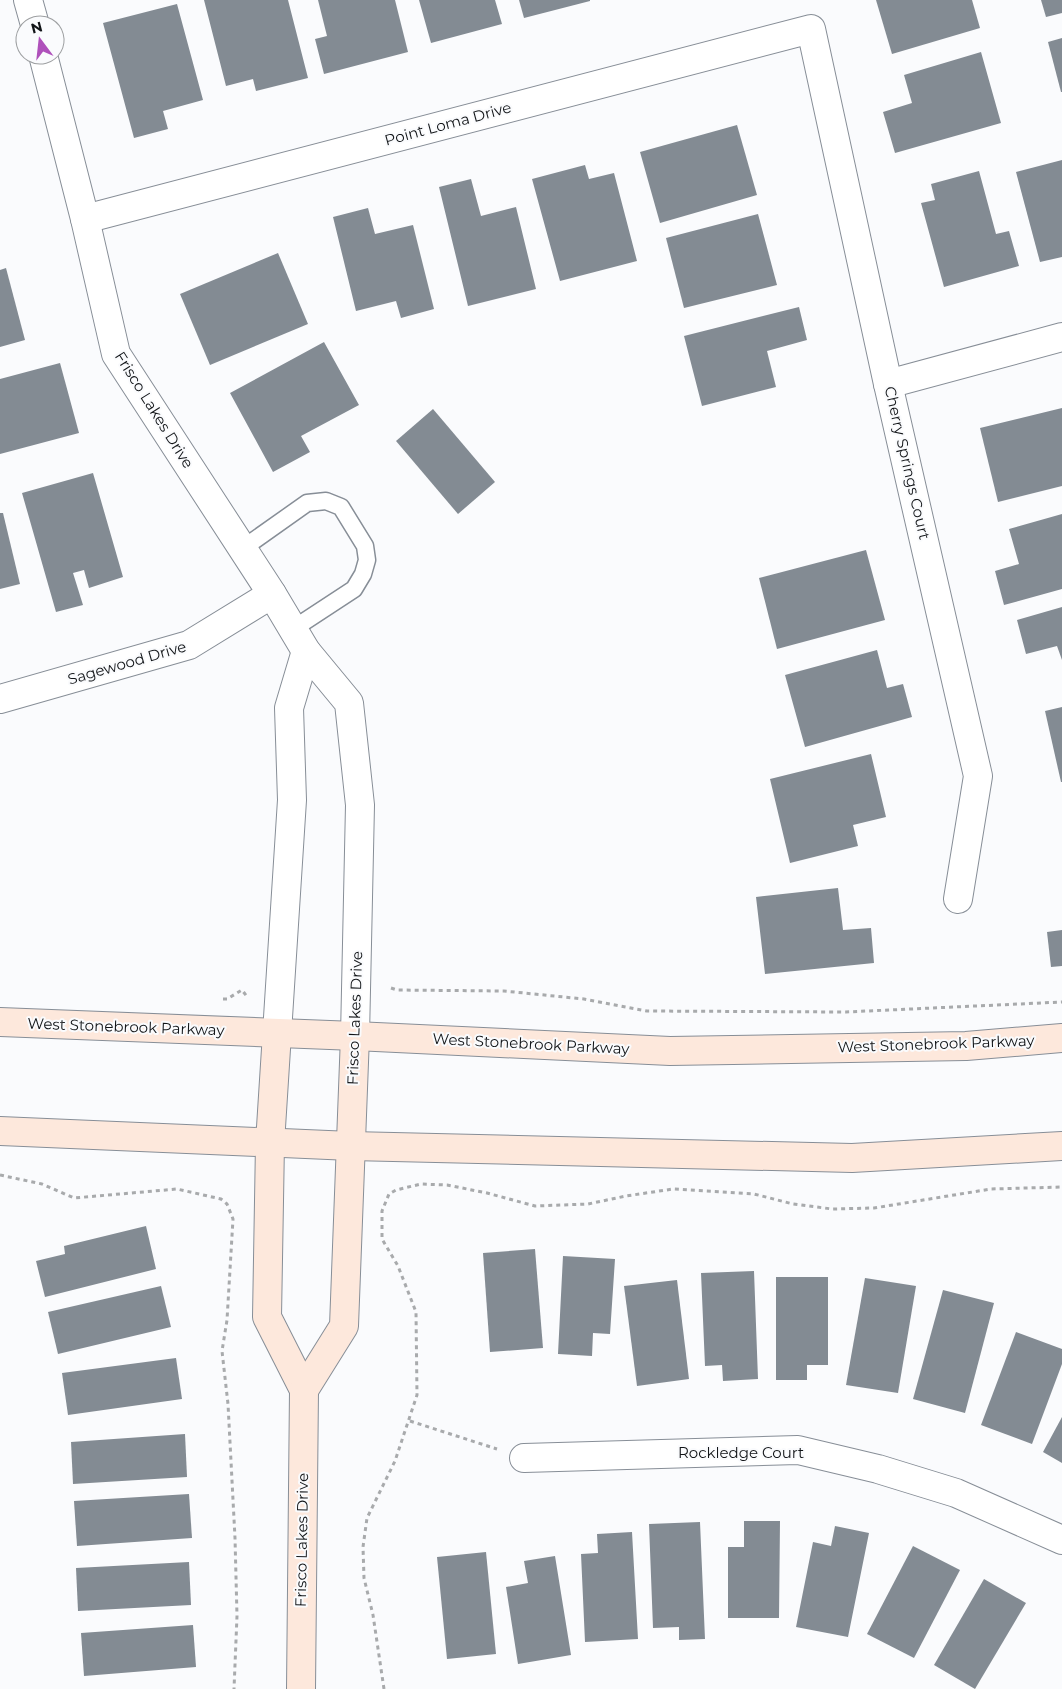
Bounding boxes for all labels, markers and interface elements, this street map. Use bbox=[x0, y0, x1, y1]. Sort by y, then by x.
north arrow bbox=[15, 15, 65, 65]
text: N bbox=[29, 17, 44, 38]
street label: Point Loma Drive bbox=[382, 97, 513, 150]
street label: Frisco Lakes Drive bbox=[111, 348, 198, 472]
street label: Cherry Springs Court bbox=[881, 384, 934, 541]
street label: Sagewood Drive bbox=[65, 637, 188, 689]
street label: Frisco Lakes Drive bbox=[343, 951, 366, 1085]
street label: West Stonebrook Parkway bbox=[27, 1014, 226, 1039]
street label: West Stonebrook Parkway bbox=[432, 1029, 631, 1058]
street label: West Stonebrook Parkway bbox=[837, 1031, 1036, 1056]
street label: Rockledge Court bbox=[678, 1443, 804, 1462]
street label: Frisco Lakes Drive bbox=[291, 1473, 312, 1607]

